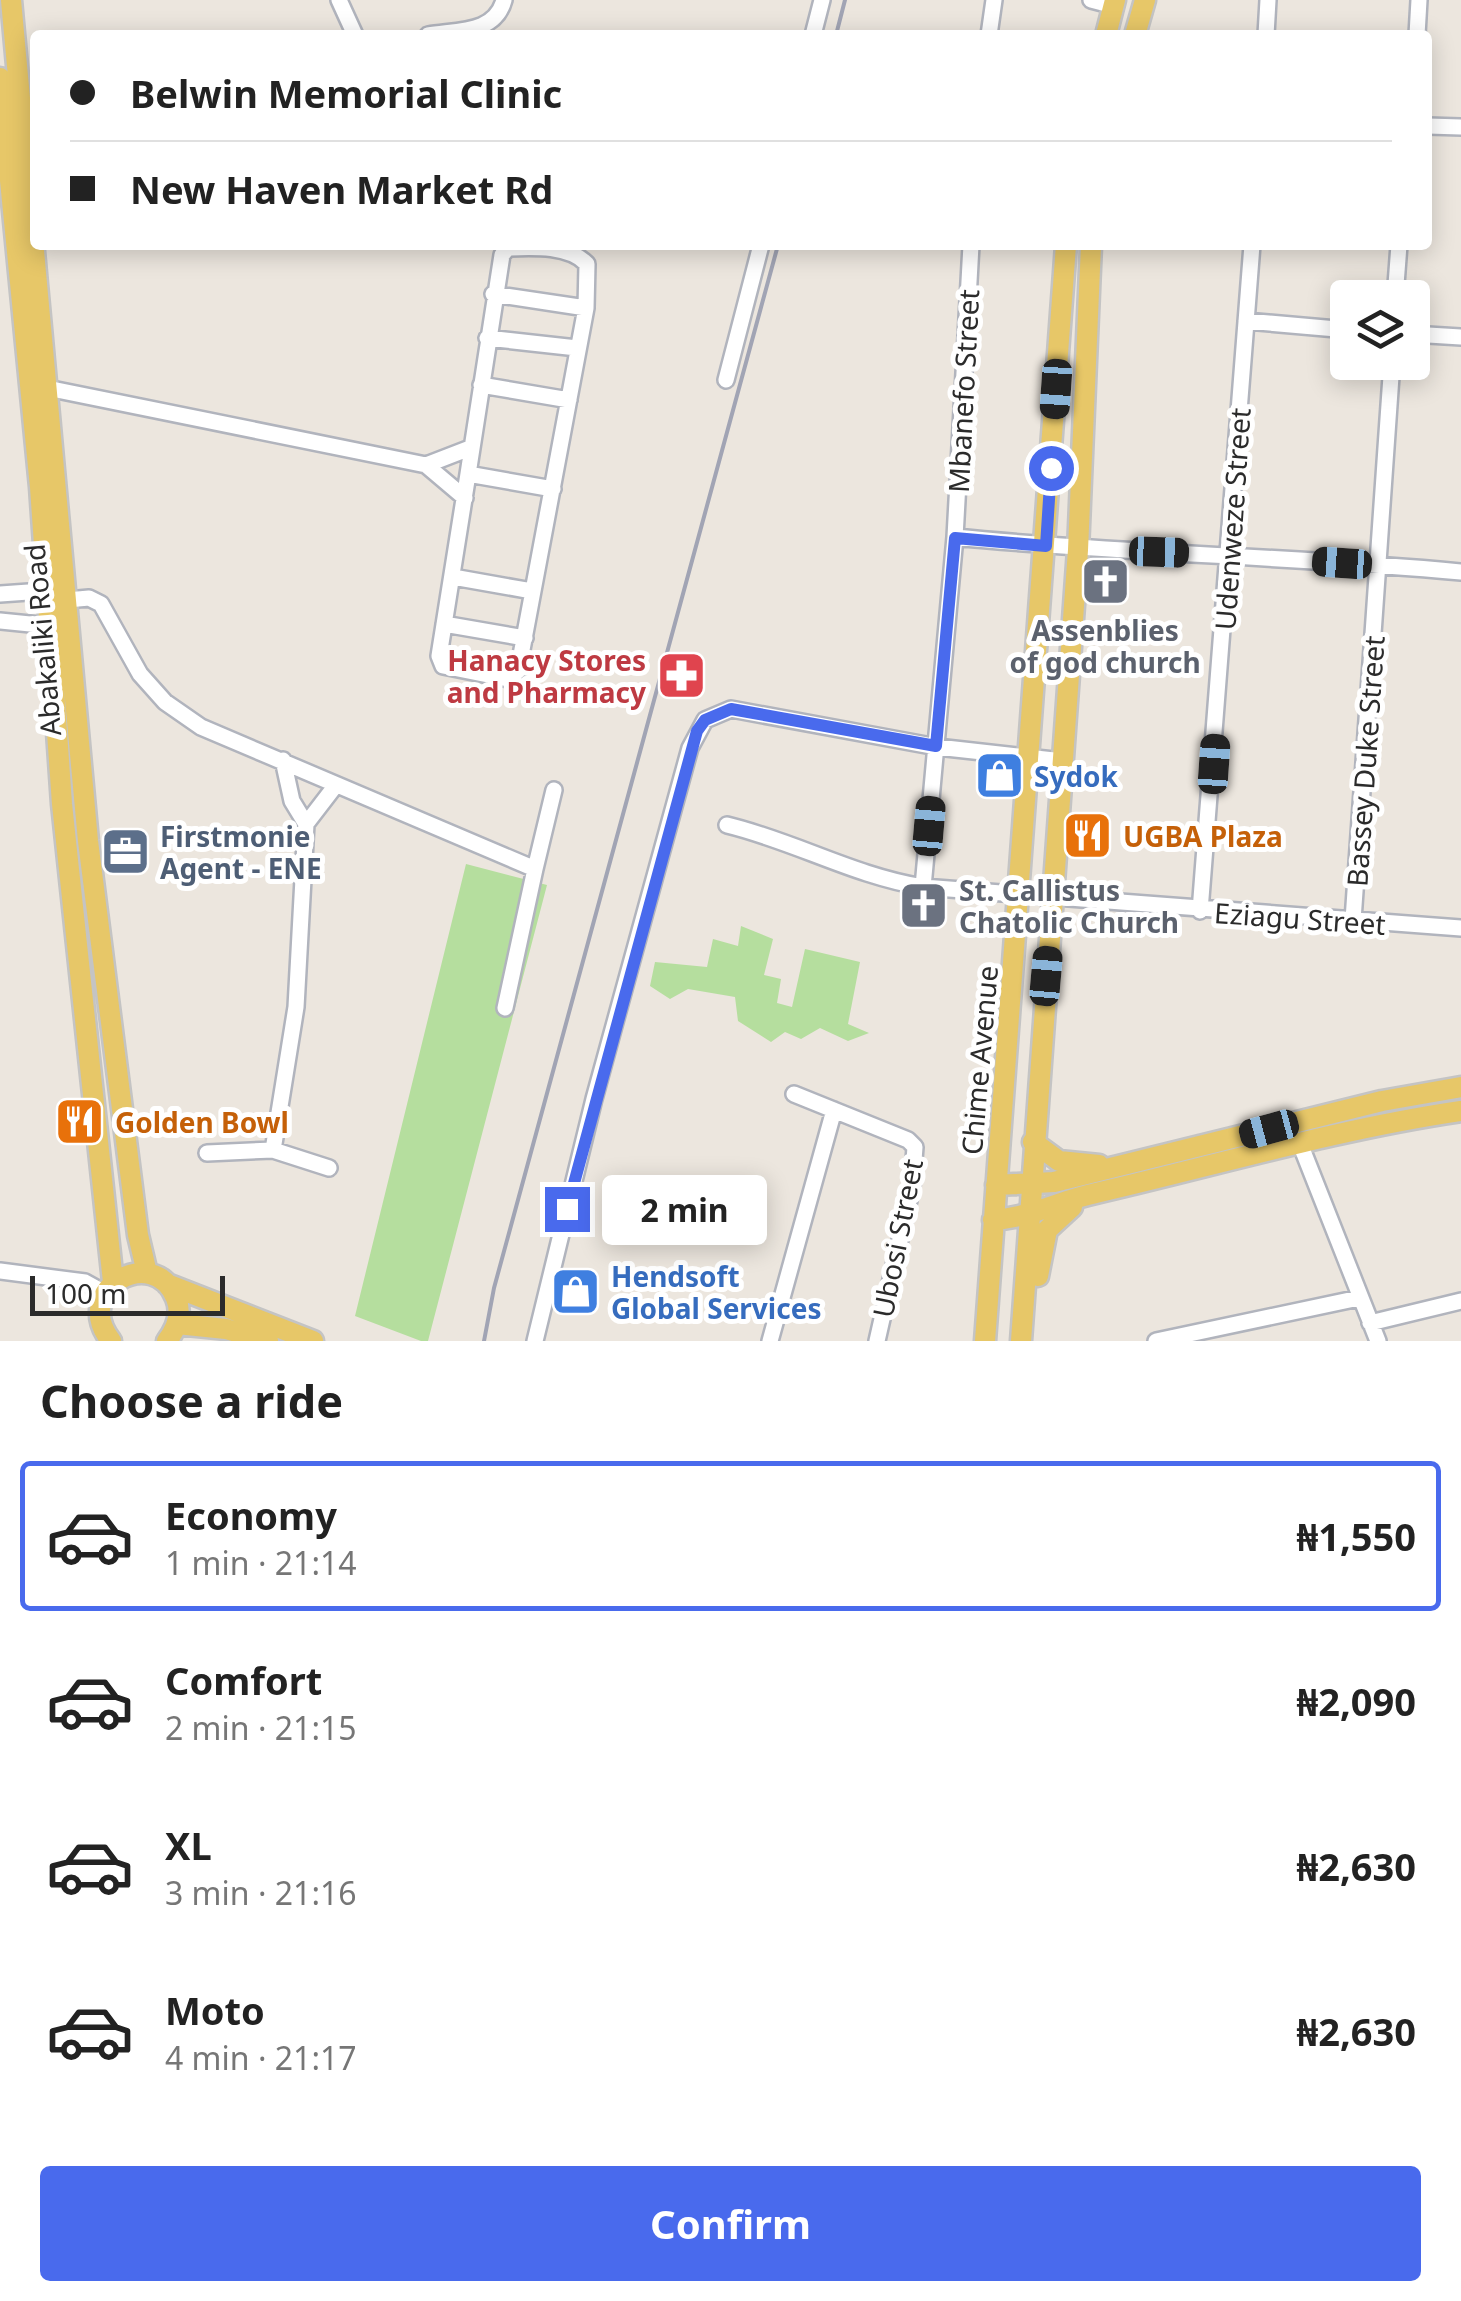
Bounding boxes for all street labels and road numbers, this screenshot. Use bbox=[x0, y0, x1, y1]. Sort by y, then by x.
street label: Mbanefo Street bbox=[939, 288, 987, 494]
street label: Udenweze Street bbox=[1205, 407, 1259, 631]
street label: Abakaliki Road bbox=[15, 542, 69, 738]
street label: Bassey Duke Street bbox=[1337, 634, 1393, 888]
street label: Eziagu Street bbox=[1213, 893, 1387, 943]
street label: Chime Avenue bbox=[952, 964, 1006, 1156]
street label: Ubosi Street bbox=[863, 1155, 931, 1321]

